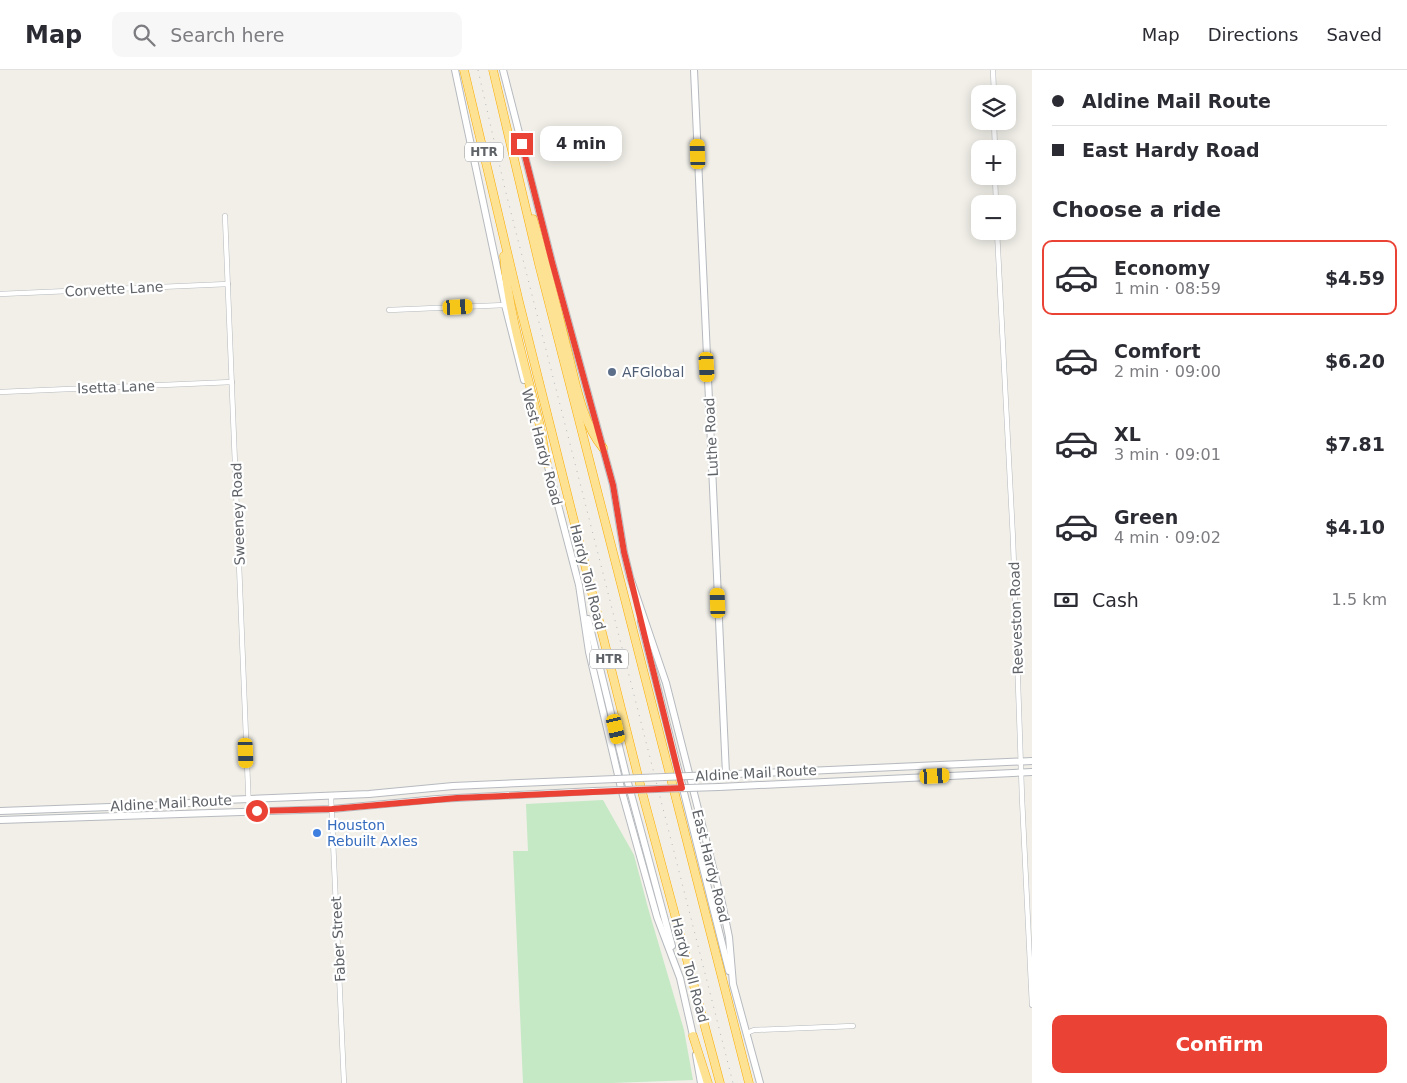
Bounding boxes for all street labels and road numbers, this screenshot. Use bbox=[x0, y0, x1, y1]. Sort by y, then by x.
road number: HTR bbox=[465, 142, 503, 161]
street label: Corvette Lane bbox=[64, 278, 164, 300]
street label: Isetta Lane bbox=[77, 378, 155, 396]
street label: West Hardy Road bbox=[519, 387, 565, 507]
street label: Luthe Road bbox=[701, 397, 721, 477]
street label: Sweeney Road bbox=[228, 462, 248, 566]
street label: Hardy Toll Road bbox=[567, 523, 609, 631]
street label: Reeveston Road bbox=[1006, 561, 1026, 675]
road number: HTR bbox=[590, 650, 628, 668]
street label: Aldine Mail Route bbox=[695, 762, 817, 784]
street label: Aldine Mail Route bbox=[110, 792, 232, 814]
street label: East Hardy Road bbox=[689, 808, 733, 924]
street label: Faber Street bbox=[328, 895, 348, 982]
street label: Hardy Toll Road bbox=[668, 916, 712, 1024]

